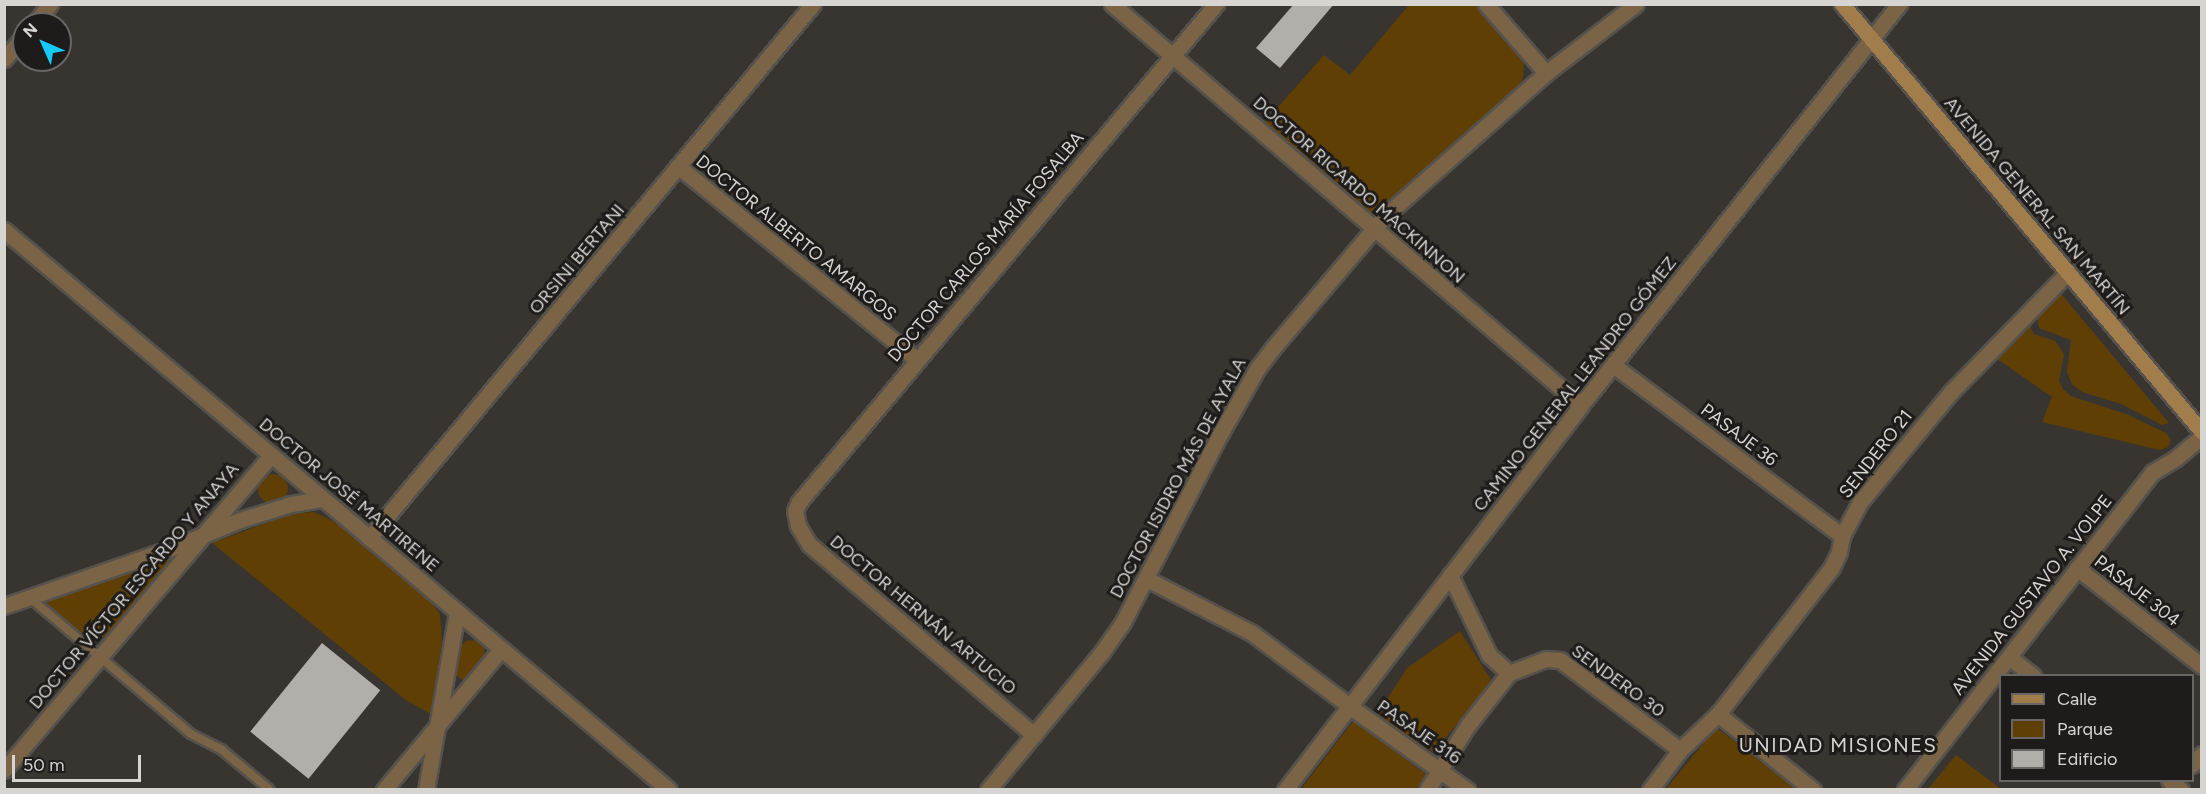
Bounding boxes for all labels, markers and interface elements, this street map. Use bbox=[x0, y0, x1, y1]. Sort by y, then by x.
north arrow bbox=[12, 12, 72, 72]
text: N bbox=[19, 19, 41, 41]
street label: DOCTOR RICARDO MACKINNON bbox=[1249, 92, 1469, 288]
street label: AVENIDA GENERAL SAN MARTÍN bbox=[1940, 93, 2134, 319]
street label: DOCTOR CARLOS MARÍA FOSALBA bbox=[883, 128, 1089, 366]
street label: DOCTOR ALBERTO AMARGOS bbox=[692, 151, 900, 325]
street label: ORSINI BERTANI bbox=[525, 200, 629, 318]
street label: CAMINO GENERAL LEANDRO GÓMEZ bbox=[1469, 252, 1681, 516]
street label: DOCTOR ISIDRO MÁS DE AYALA bbox=[1105, 354, 1251, 602]
street label: PASAJE 36 bbox=[1696, 399, 1782, 471]
street label: SENDERO 21 bbox=[1835, 406, 1917, 502]
street label: DOCTOR JOSÉ MARTIRENE bbox=[255, 413, 443, 577]
street label: DOCTOR VÍCTOR ESCARDO Y ANAYA bbox=[25, 459, 243, 713]
street label: AVENIDA GUSTAVO A. VOLPE bbox=[1947, 491, 2117, 699]
street label: DOCTOR HERNÁN ARTUCIO bbox=[825, 531, 1021, 699]
street label: PASAJE 304 bbox=[2090, 551, 2184, 631]
street label: SENDERO 30 bbox=[1567, 640, 1669, 722]
legend bbox=[1999, 674, 2194, 782]
text: Calle bbox=[2057, 688, 2097, 710]
street label: PASAJE 316 bbox=[1373, 695, 1465, 769]
text: Parque bbox=[2057, 718, 2113, 740]
district label: UNIDAD MISIONES bbox=[1739, 733, 1937, 757]
scale bar bbox=[15, 743, 144, 781]
text: Edificio bbox=[2057, 748, 2118, 770]
text: 50 m bbox=[23, 754, 65, 776]

